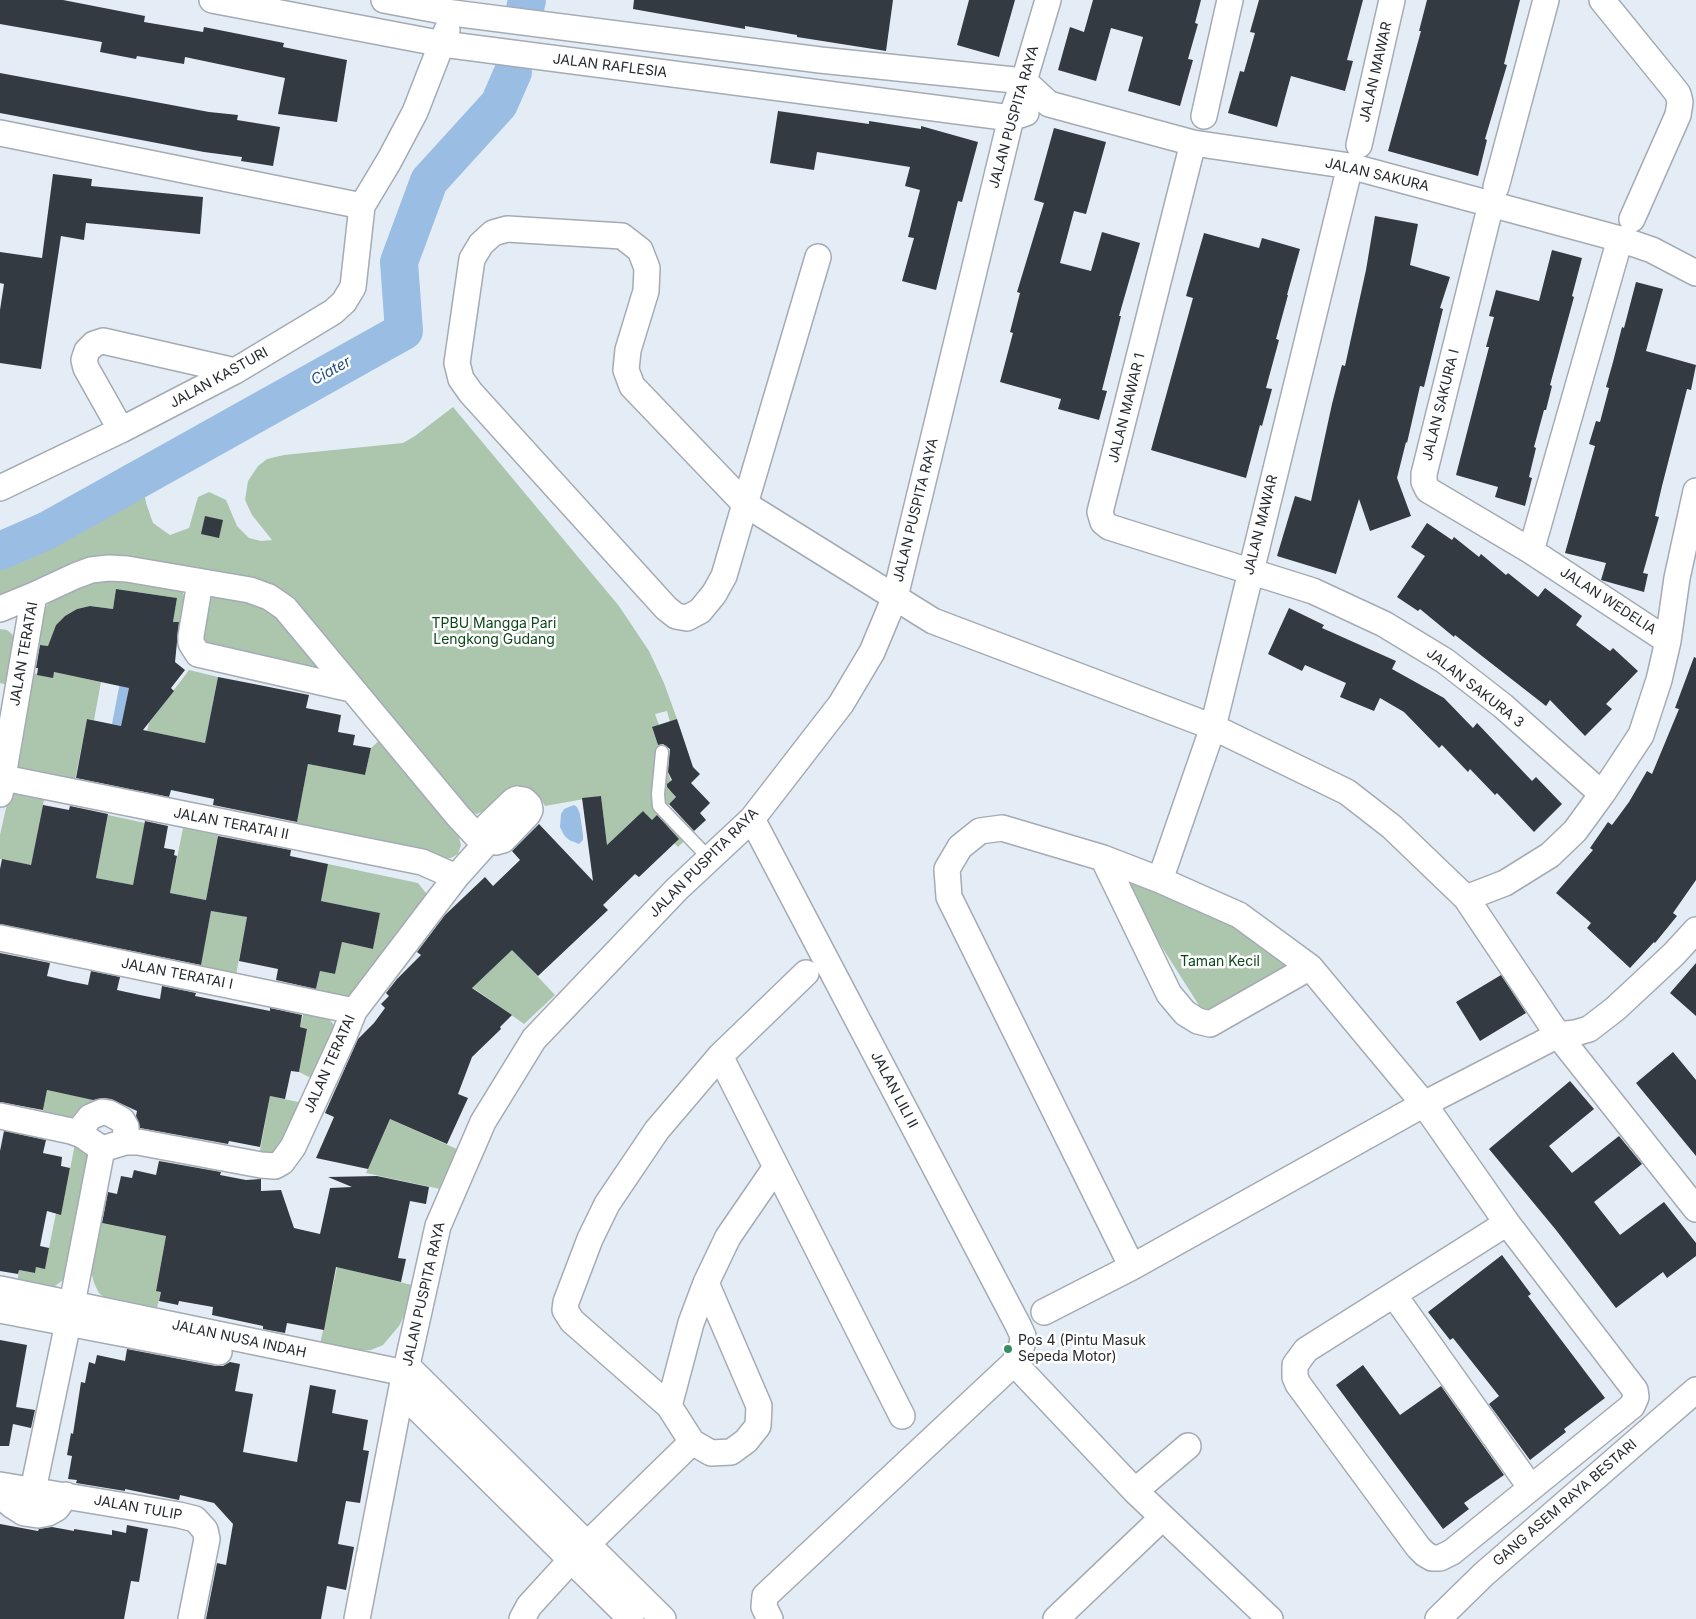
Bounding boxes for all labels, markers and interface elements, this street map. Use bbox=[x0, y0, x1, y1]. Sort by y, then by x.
street label: JALAN MAWAR bbox=[1356, 20, 1396, 124]
street label: JALAN PUSPITA RAYA bbox=[986, 44, 1042, 190]
street label: JALAN RAFLESIA bbox=[552, 51, 668, 81]
street label: JALAN SAKURA bbox=[1323, 155, 1431, 195]
street label: JALAN KASTURI bbox=[167, 344, 271, 412]
street label: JALAN SAKURA I bbox=[1419, 348, 1463, 462]
street label: JALAN MAWAR 1 bbox=[1105, 352, 1149, 464]
water label: Ciater bbox=[308, 353, 354, 389]
street label: JALAN PUSPITA RAYA bbox=[890, 436, 942, 584]
street label: JALAN MAWAR bbox=[1240, 473, 1282, 577]
street label: JALAN WEDELIA bbox=[1557, 564, 1659, 638]
street label: JALAN TERATAI bbox=[7, 601, 41, 707]
park label: TPBU Mangga Pari Lengkong Gudang bbox=[432, 616, 556, 648]
street label: JALAN SAKURA 3 bbox=[1423, 645, 1527, 731]
street label: JALAN TERATAI II bbox=[172, 805, 290, 843]
street label: JALAN PUSPITA RAYA bbox=[646, 805, 762, 921]
park label: Taman Kecil bbox=[1180, 954, 1260, 970]
street label: JALAN TERATAI I bbox=[120, 955, 234, 993]
street label: JALAN TERATAI bbox=[301, 1012, 359, 1116]
street label: JALAN LILI II bbox=[867, 1049, 921, 1131]
street label: JALAN PUSPITA RAYA bbox=[399, 1220, 449, 1368]
street label: JALAN NUSA INDAH bbox=[170, 1317, 308, 1361]
place label: Pos 4 (Pintu Masuk Sepeda Motor) bbox=[1018, 1333, 1146, 1365]
marker: Pos 4 (Pintu Masuk Sepeda Motor) bbox=[1002, 1343, 1014, 1355]
street label: GANG ASEM RAYA BESTARI bbox=[1490, 1436, 1640, 1570]
street label: JALAN TULIP bbox=[92, 1492, 184, 1524]

